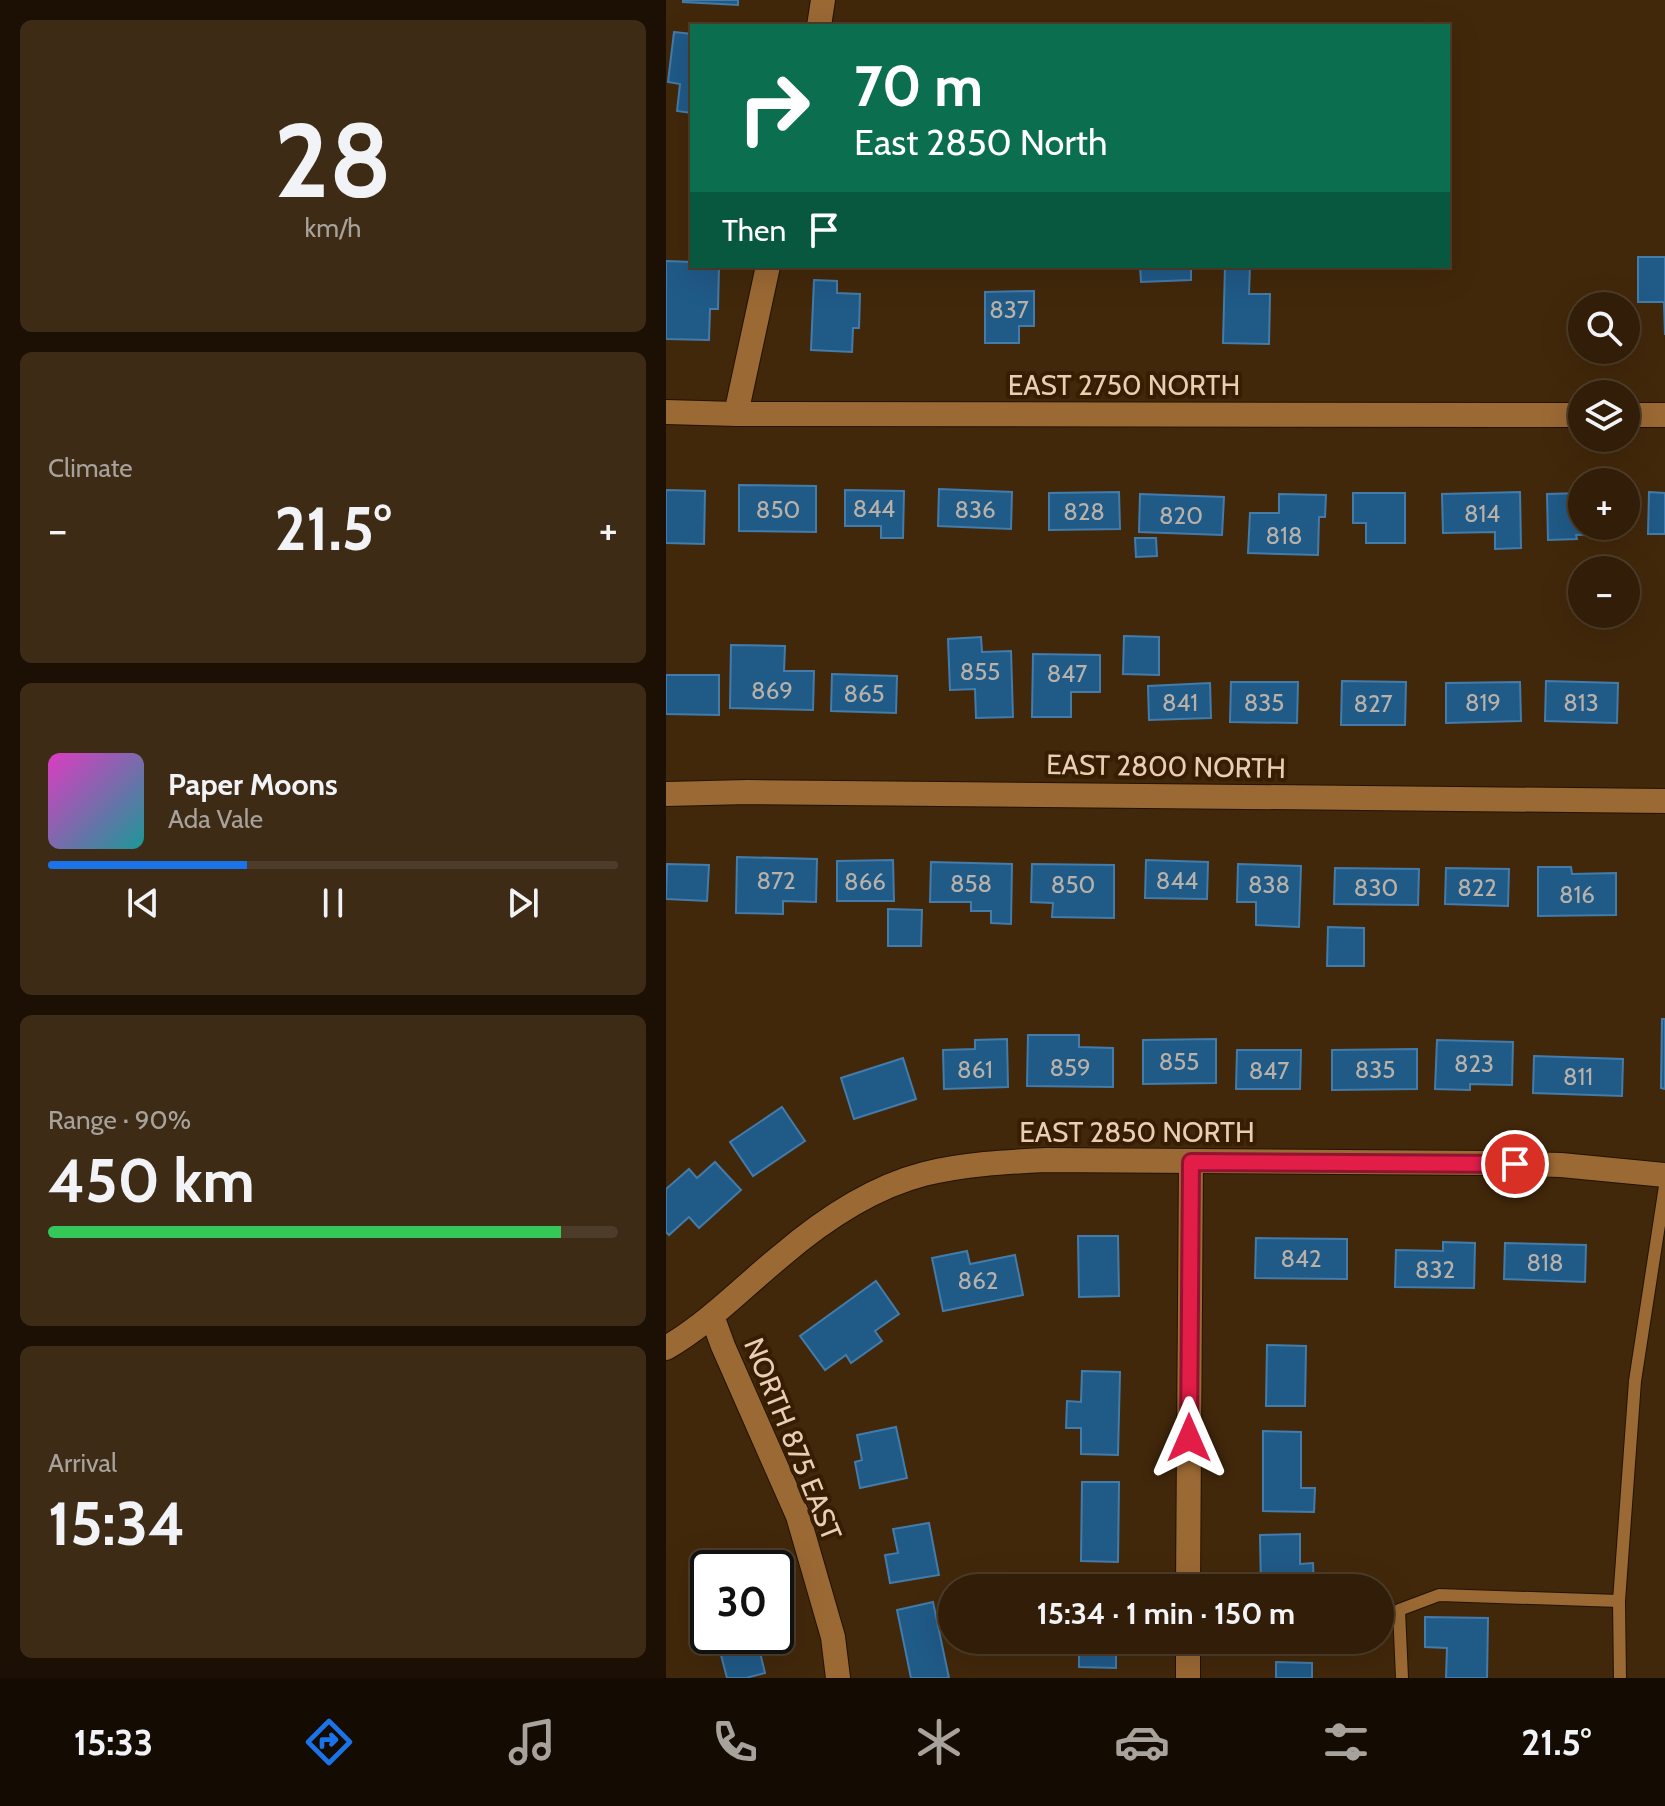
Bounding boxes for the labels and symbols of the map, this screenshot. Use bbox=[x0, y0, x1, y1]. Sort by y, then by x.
house number: 837 bbox=[989, 295, 1029, 324]
street label: EAST 2750 NORTH bbox=[1008, 368, 1240, 402]
house number: 844 bbox=[853, 494, 895, 523]
house number: 850 bbox=[756, 495, 800, 524]
house number: 836 bbox=[954, 495, 996, 524]
house number: 828 bbox=[1063, 497, 1105, 526]
house number: 814 bbox=[1464, 499, 1500, 528]
house number: 820 bbox=[1159, 501, 1203, 530]
house number: 818 bbox=[1266, 521, 1302, 550]
house number: 855 bbox=[960, 657, 1000, 686]
house number: 847 bbox=[1047, 659, 1087, 688]
house number: 869 bbox=[751, 676, 793, 705]
house number: 865 bbox=[843, 679, 885, 708]
house number: 841 bbox=[1162, 688, 1198, 717]
house number: 835 bbox=[1244, 688, 1284, 717]
house number: 819 bbox=[1465, 688, 1501, 717]
house number: 813 bbox=[1563, 688, 1599, 717]
house number: 827 bbox=[1353, 689, 1393, 718]
street label: EAST 2800 NORTH bbox=[1046, 747, 1286, 785]
house number: 872 bbox=[756, 866, 796, 895]
house number: 844 bbox=[1156, 866, 1198, 895]
house number: 866 bbox=[844, 867, 886, 896]
house number: 858 bbox=[950, 869, 992, 898]
house number: 850 bbox=[1051, 870, 1095, 899]
house number: 838 bbox=[1248, 870, 1290, 899]
house number: 830 bbox=[1354, 873, 1398, 902]
house number: 822 bbox=[1457, 873, 1497, 902]
house number: 816 bbox=[1559, 880, 1595, 909]
house number: 855 bbox=[1159, 1047, 1199, 1076]
house number: 823 bbox=[1454, 1049, 1494, 1078]
house number: 859 bbox=[1049, 1053, 1091, 1082]
house number: 861 bbox=[957, 1055, 993, 1084]
house number: 835 bbox=[1355, 1055, 1395, 1084]
house number: 847 bbox=[1249, 1056, 1289, 1085]
house number: 811 bbox=[1563, 1062, 1593, 1091]
street label: EAST 2850 NORTH bbox=[1019, 1115, 1255, 1149]
pin bbox=[1481, 1130, 1549, 1198]
house number: 842 bbox=[1281, 1244, 1322, 1273]
house number: 818 bbox=[1527, 1248, 1563, 1277]
house number: 832 bbox=[1415, 1255, 1455, 1284]
house number: 862 bbox=[958, 1266, 998, 1295]
street label: NORTH 875 EAST bbox=[737, 1333, 849, 1545]
position arrow bbox=[1147, 1396, 1231, 1480]
speed limit sign: 30 bbox=[690, 1550, 794, 1654]

